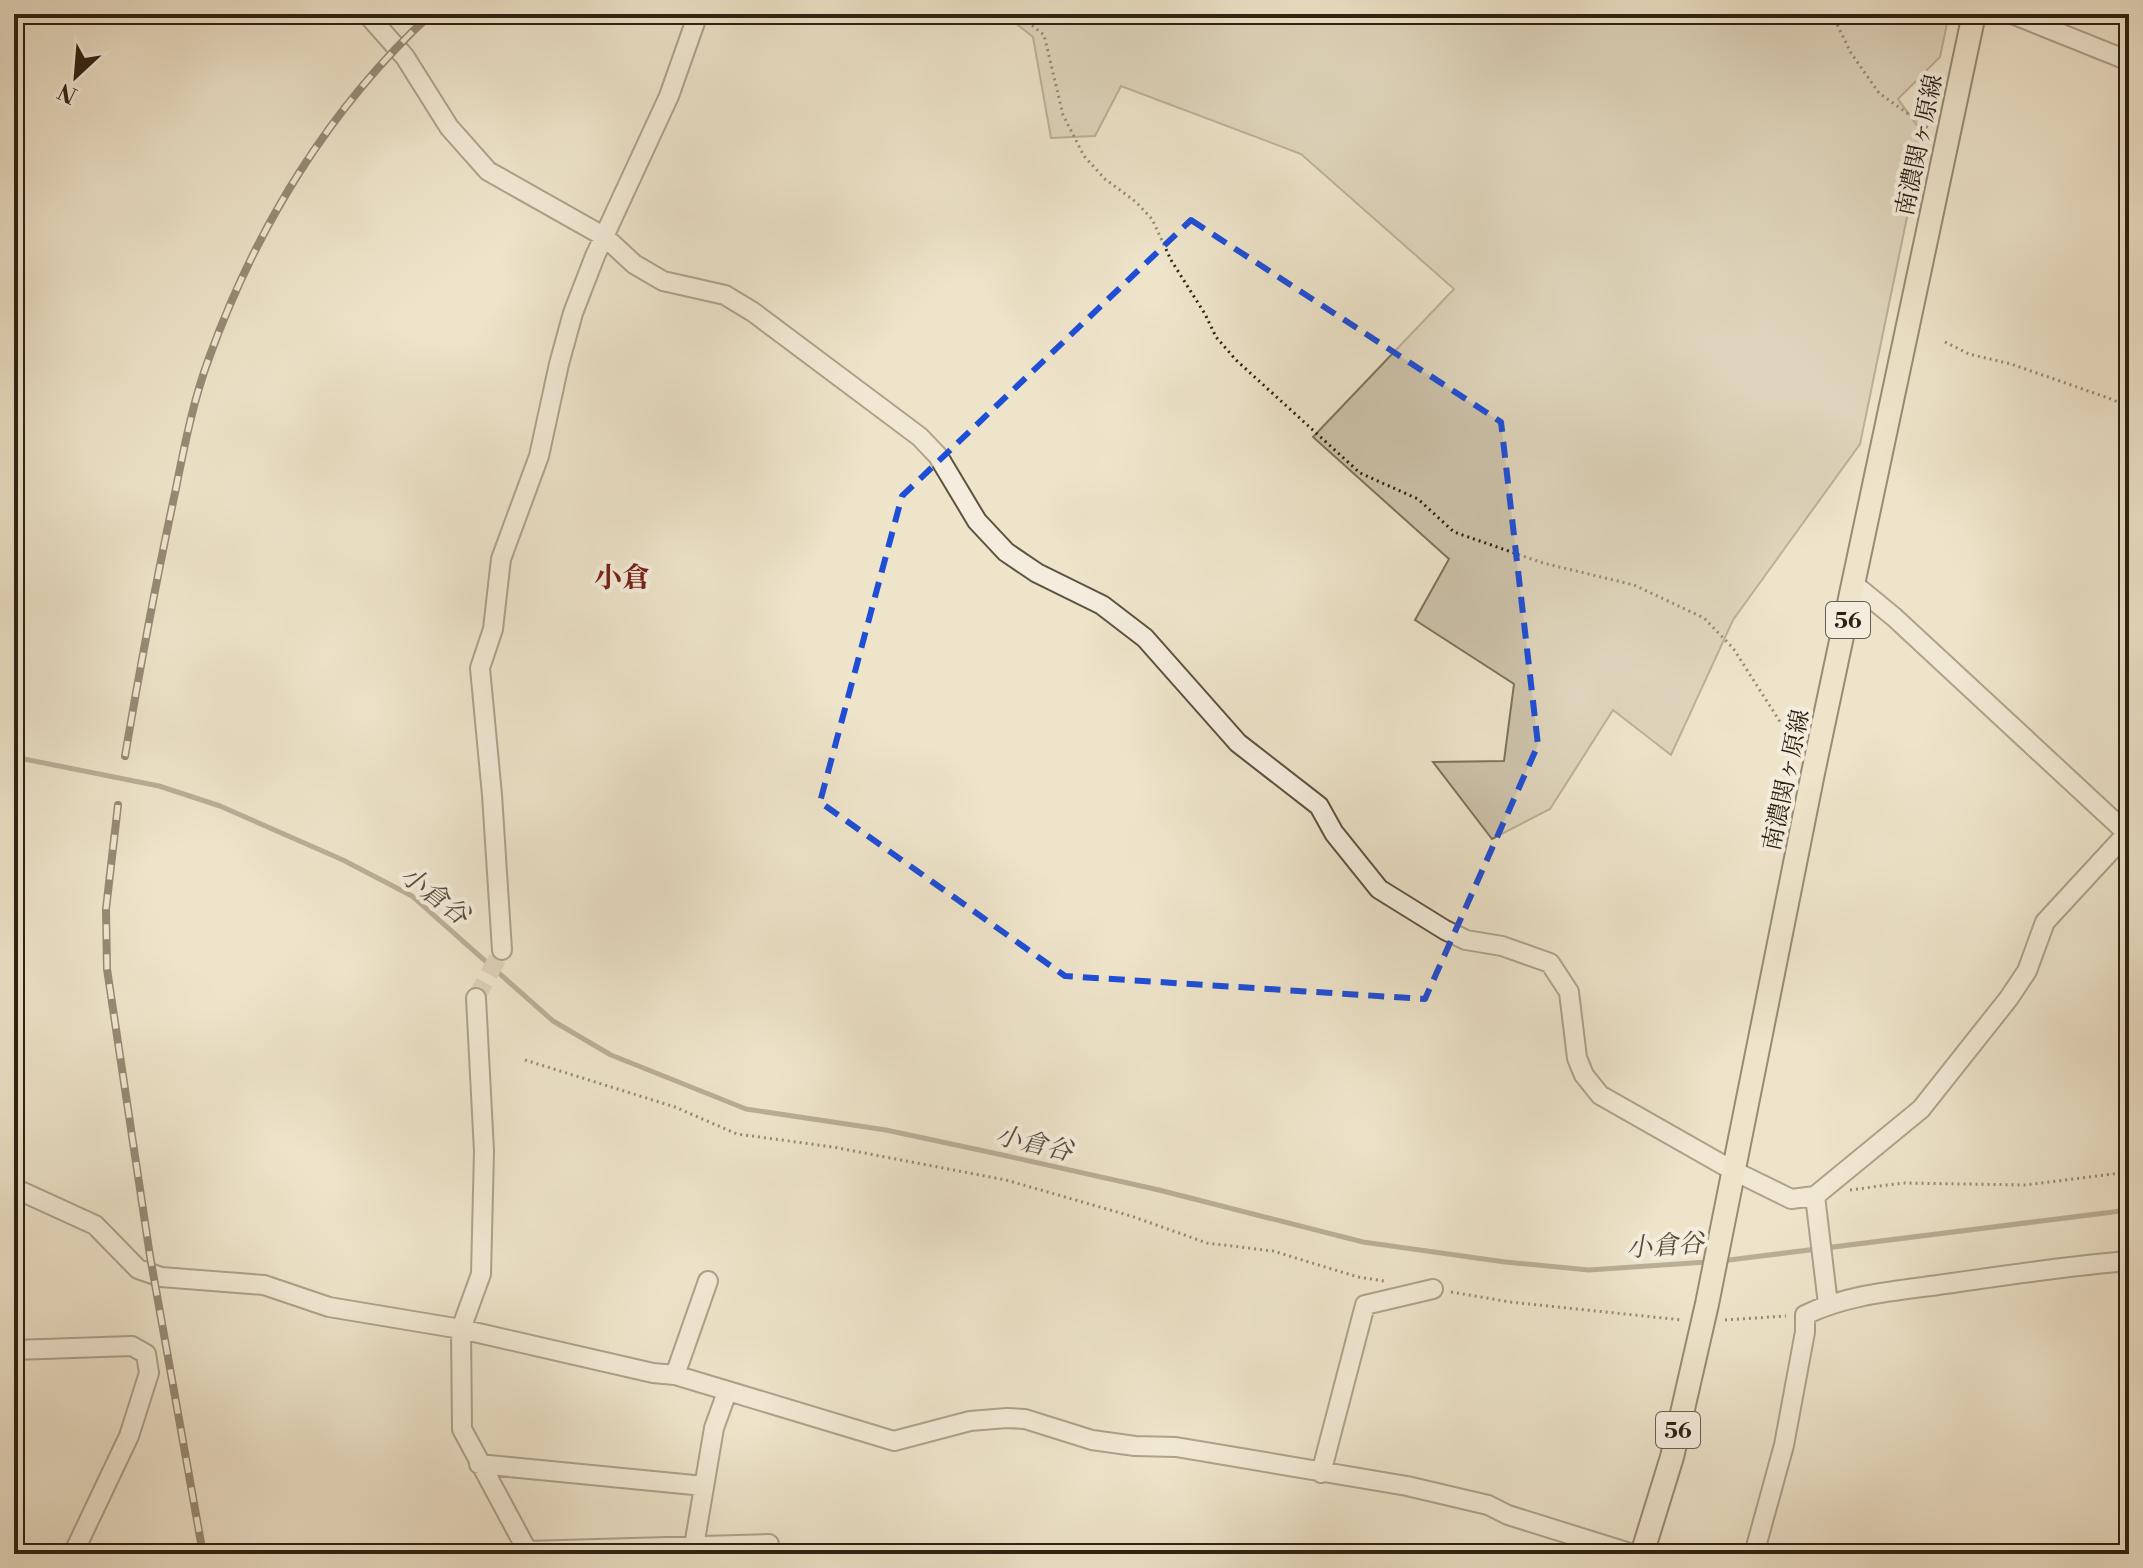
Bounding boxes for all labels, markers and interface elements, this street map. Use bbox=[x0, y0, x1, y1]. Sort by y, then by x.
north arrow bbox=[36, 36, 116, 116]
street label: 南濃関ヶ原線 bbox=[1890, 72, 1950, 219]
text: N bbox=[54, 76, 82, 109]
district label: 小倉 bbox=[594, 561, 650, 596]
road number: 56 bbox=[1826, 602, 1870, 638]
street label: 南濃関ヶ原線 bbox=[1757, 707, 1817, 854]
water label: 小倉谷 bbox=[394, 860, 477, 933]
water label: 小倉谷 bbox=[992, 1120, 1077, 1169]
water label: 小倉谷 bbox=[1625, 1227, 1707, 1265]
road number: 56 bbox=[1656, 1412, 1700, 1448]

